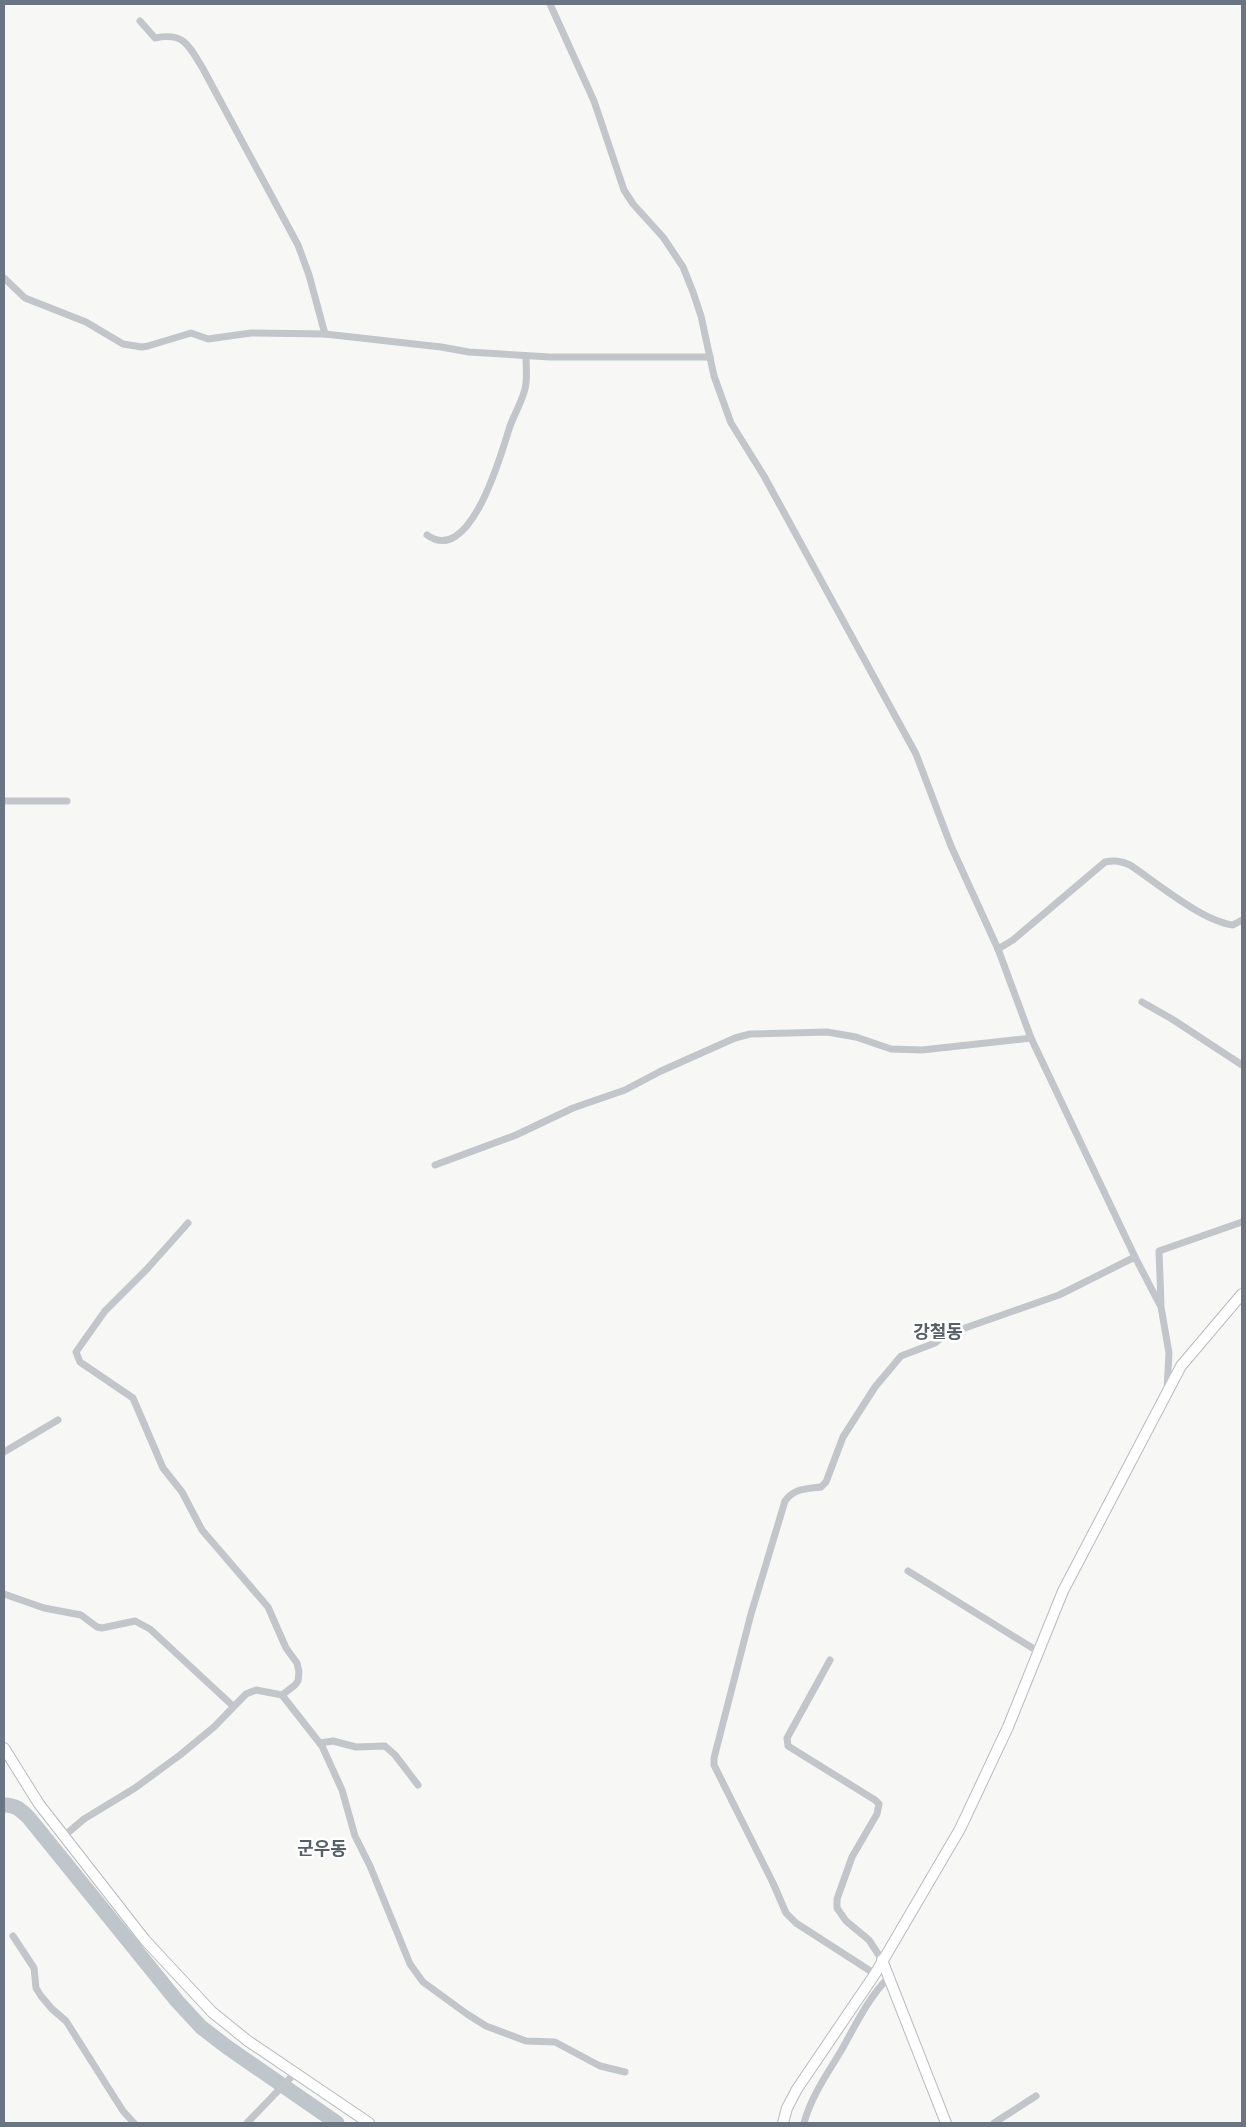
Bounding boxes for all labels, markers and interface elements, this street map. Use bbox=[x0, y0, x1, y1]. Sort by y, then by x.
district label: 강철동 bbox=[913, 1319, 963, 1343]
district label: 군우동 bbox=[297, 1836, 347, 1860]

